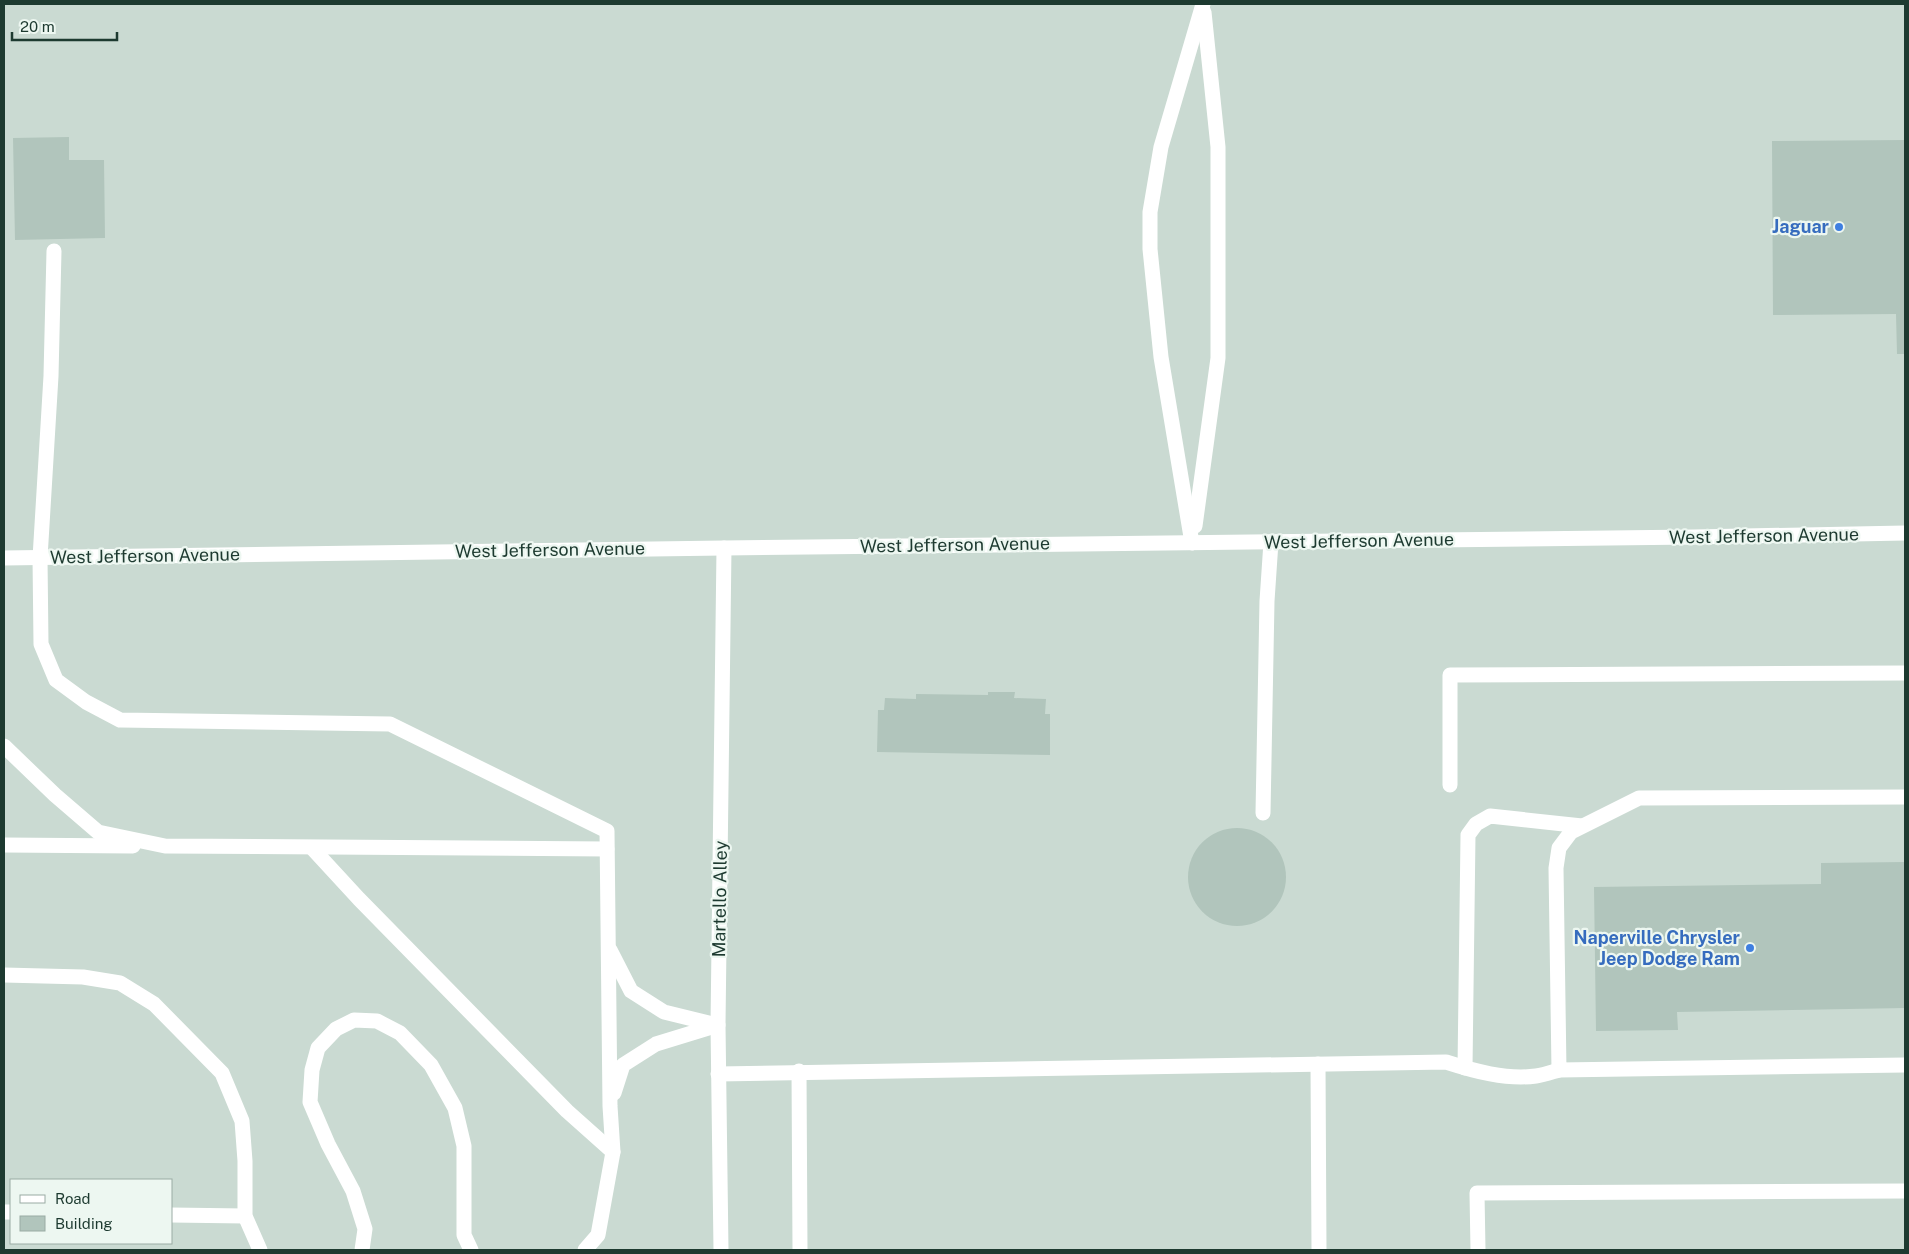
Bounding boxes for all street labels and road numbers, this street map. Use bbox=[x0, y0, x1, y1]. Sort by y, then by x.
street label: West Jefferson Avenue bbox=[1669, 523, 1859, 548]
street label: West Jefferson Avenue bbox=[1264, 528, 1454, 553]
street label: West Jefferson Avenue bbox=[860, 532, 1050, 557]
street label: West Jefferson Avenue bbox=[455, 537, 645, 562]
street label: West Jefferson Avenue bbox=[50, 543, 240, 568]
street label: Martello Alley bbox=[708, 840, 731, 958]

